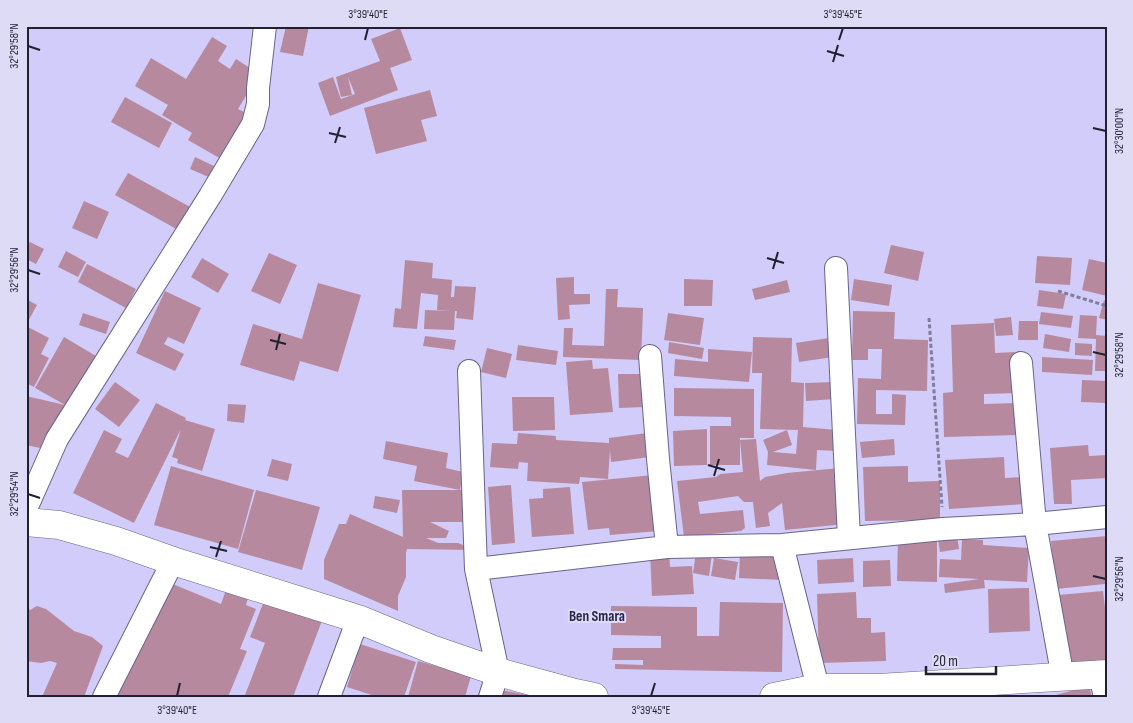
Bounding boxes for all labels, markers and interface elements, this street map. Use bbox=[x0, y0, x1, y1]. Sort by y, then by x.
text: 3°39'40"E bbox=[348, 7, 388, 22]
text: 3°39'45"E bbox=[823, 7, 863, 22]
text: 32°29'58"N bbox=[7, 23, 22, 69]
text: 32°30'00"N bbox=[1112, 108, 1127, 154]
text: 32°29'56"N bbox=[7, 247, 22, 293]
text: 32°29'58"N bbox=[1112, 332, 1127, 378]
text: 32°29'54"N bbox=[7, 471, 22, 517]
text: 32°29'56"N bbox=[1112, 556, 1127, 602]
district label: Ben Smara bbox=[569, 607, 625, 626]
scale bar bbox=[926, 643, 996, 675]
text: 20 m bbox=[933, 652, 958, 671]
text: 3°39'40"E bbox=[157, 703, 197, 718]
text: 3°39'45"E bbox=[631, 703, 671, 718]

